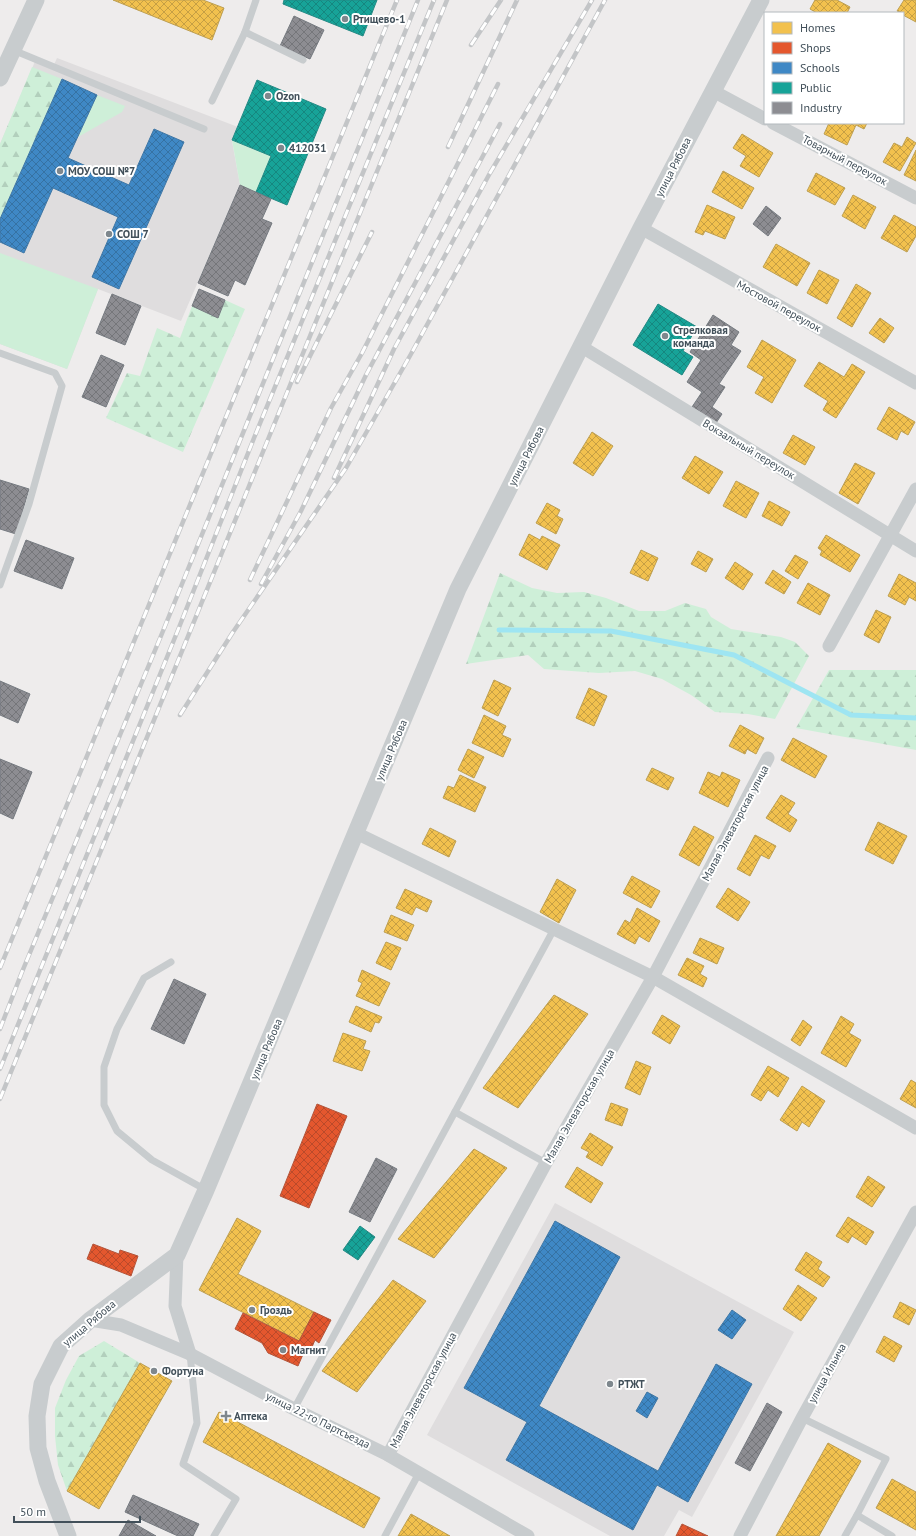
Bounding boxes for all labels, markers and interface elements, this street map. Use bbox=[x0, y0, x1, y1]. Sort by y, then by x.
place label: Ртищево-1 bbox=[353, 12, 406, 26]
legend bbox=[764, 12, 904, 124]
marker: Ртищево-1 bbox=[340, 14, 350, 24]
text: Homes bbox=[800, 20, 835, 35]
text: Shops bbox=[800, 40, 831, 55]
text: Schools bbox=[800, 60, 840, 75]
text: Public bbox=[800, 80, 832, 95]
place label: Ozon bbox=[276, 89, 300, 103]
marker: Ozon bbox=[263, 91, 273, 101]
text: Industry bbox=[800, 100, 842, 115]
street label: Товарный переулок bbox=[800, 132, 890, 189]
street label: улица Рябова bbox=[652, 135, 694, 199]
place label: 412031 bbox=[289, 141, 326, 155]
marker: 412031 bbox=[276, 143, 286, 153]
place label: МОУ СОШ №7 bbox=[68, 164, 135, 178]
marker: МОУ СОШ №7 bbox=[55, 166, 65, 176]
place label: СОШ 7 bbox=[117, 227, 149, 241]
marker: СОШ 7 bbox=[104, 229, 114, 239]
street label: Мостовой переулок bbox=[734, 277, 824, 335]
place label: Стрелковая команда bbox=[673, 323, 728, 350]
marker: Стрелковая команда bbox=[660, 331, 670, 341]
street label: Вокзальный переулок bbox=[700, 416, 798, 482]
street label: улица Рябова bbox=[505, 424, 547, 488]
street label: улица Рябова bbox=[372, 717, 410, 783]
street label: Малая Элеваторская улица bbox=[698, 763, 772, 883]
street label: улица Рябова bbox=[247, 1016, 285, 1082]
street label: Малая Элеваторская улица bbox=[541, 1047, 617, 1165]
street label: улица Рябова bbox=[60, 1297, 118, 1349]
place label: Гроздь bbox=[260, 1303, 293, 1317]
marker: Гроздь bbox=[247, 1305, 257, 1315]
street label: Малая Элеваторская улица bbox=[386, 1330, 460, 1450]
street label: улица Ильича bbox=[805, 1341, 849, 1405]
place label: Магнит bbox=[291, 1343, 326, 1357]
marker: Магнит bbox=[278, 1345, 288, 1355]
place label: Фортуна bbox=[162, 1364, 204, 1378]
marker: Фортуна bbox=[149, 1366, 159, 1376]
place label: РТЖТ bbox=[618, 1377, 646, 1391]
marker: РТЖТ bbox=[605, 1379, 615, 1389]
street label: улица 22-го Партсъезда bbox=[264, 1389, 372, 1451]
place label: Аптека bbox=[234, 1409, 267, 1423]
marker: Аптека bbox=[221, 1411, 231, 1421]
scale bar bbox=[14, 1498, 140, 1524]
text: 50 m bbox=[20, 1504, 46, 1519]

